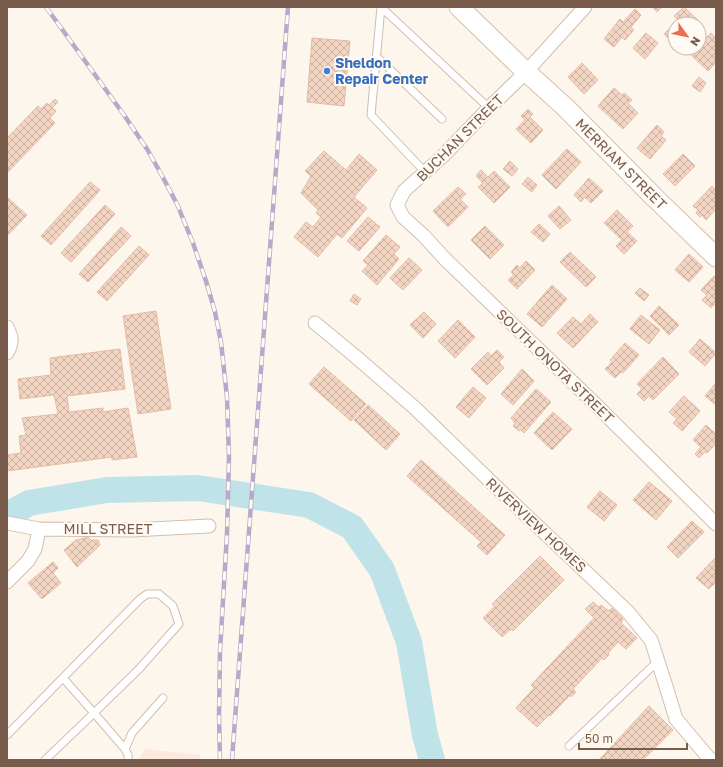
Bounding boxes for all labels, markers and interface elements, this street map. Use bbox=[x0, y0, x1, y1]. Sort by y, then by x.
north arrow bbox=[667, 16, 707, 56]
text: N bbox=[688, 35, 704, 49]
place label: Sheldon Repair Center bbox=[335, 54, 429, 87]
marker: Sheldon Repair Center bbox=[322, 66, 332, 76]
street label: BUCHAN STREET bbox=[413, 90, 507, 185]
street label: MERRIAM STREET bbox=[572, 115, 671, 213]
street label: SOUTH ONOTA STREET bbox=[493, 305, 618, 426]
street label: RIVERVIEW HOMES bbox=[483, 474, 590, 576]
street label: MILL STREET bbox=[64, 520, 153, 537]
scale bar bbox=[579, 725, 687, 751]
text: 50 m bbox=[585, 731, 613, 746]

